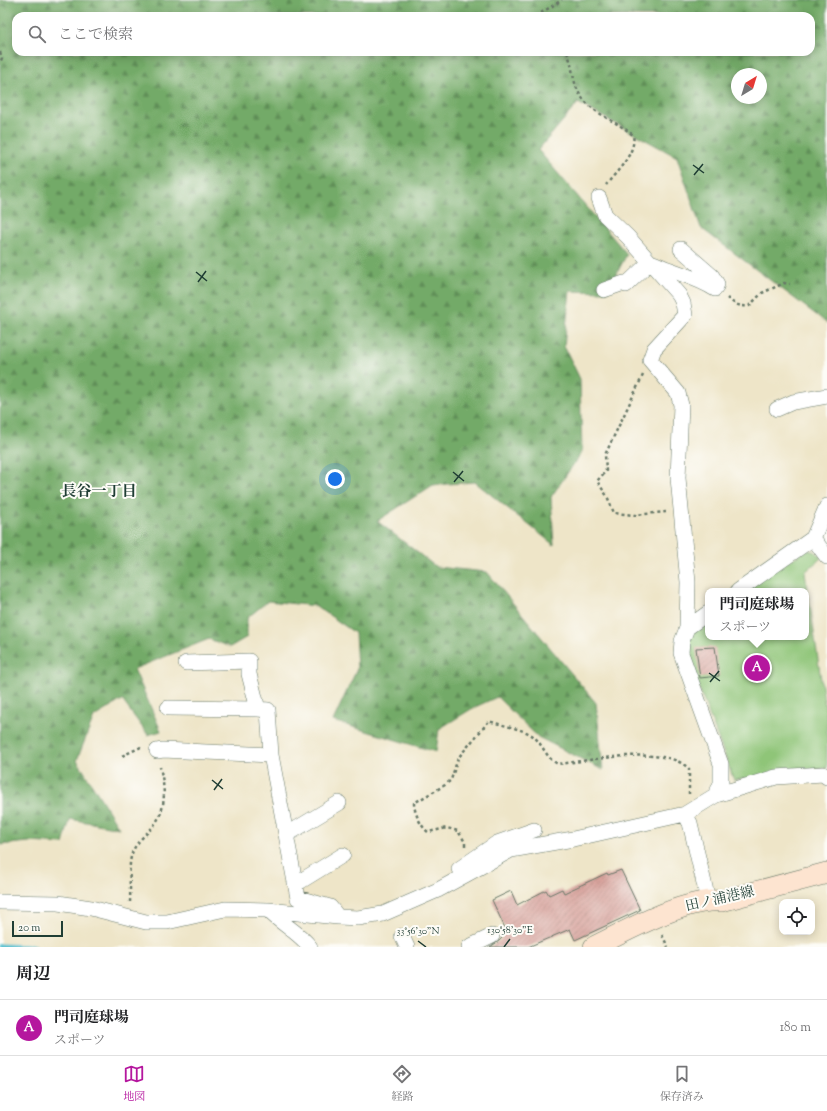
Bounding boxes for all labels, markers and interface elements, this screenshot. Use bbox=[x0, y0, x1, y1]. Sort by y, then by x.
search box bbox=[12, 12, 815, 56]
icon: search bbox=[26, 23, 48, 45]
text: ここで検索 bbox=[58, 25, 133, 46]
north arrow bbox=[731, 68, 767, 104]
your location bbox=[325, 469, 345, 489]
district label: 長谷一丁目 bbox=[61, 482, 137, 503]
popup bbox=[705, 588, 809, 640]
text: 門司庭球場 bbox=[719, 595, 795, 616]
text: スポーツ bbox=[719, 619, 771, 637]
pin: A bbox=[744, 653, 770, 683]
street label: 田ノ浦港線 bbox=[684, 882, 756, 918]
map controls bbox=[779, 899, 815, 935]
button: locate bbox=[779, 899, 815, 935]
scale bar bbox=[12, 919, 63, 938]
text: 20 m bbox=[18, 920, 40, 936]
text: 130°58'30"E bbox=[487, 923, 533, 938]
text: 33°56'30"N bbox=[397, 924, 439, 939]
text: 周辺 bbox=[16, 963, 50, 987]
text: 門司庭球場 bbox=[54, 1008, 129, 1029]
text: A bbox=[24, 1019, 34, 1037]
text: 180 m bbox=[780, 1019, 811, 1037]
text: スポーツ bbox=[54, 1032, 105, 1050]
tab: 地図 bbox=[123, 1063, 145, 1105]
tab: 経路 bbox=[391, 1063, 413, 1105]
tab: 保存済み bbox=[660, 1063, 704, 1105]

